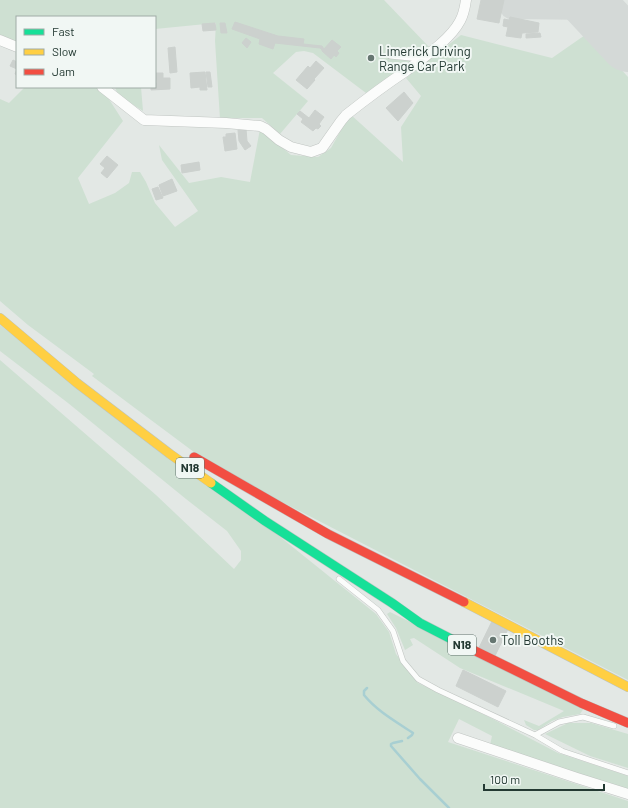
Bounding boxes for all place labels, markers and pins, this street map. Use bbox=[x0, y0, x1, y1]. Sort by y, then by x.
place label: Limerick Driving Range Car Park bbox=[379, 43, 471, 74]
marker: Limerick Driving Range Car Park bbox=[366, 53, 376, 63]
place label: Toll Booths bbox=[501, 632, 563, 648]
marker: Toll Booths bbox=[488, 635, 498, 645]

